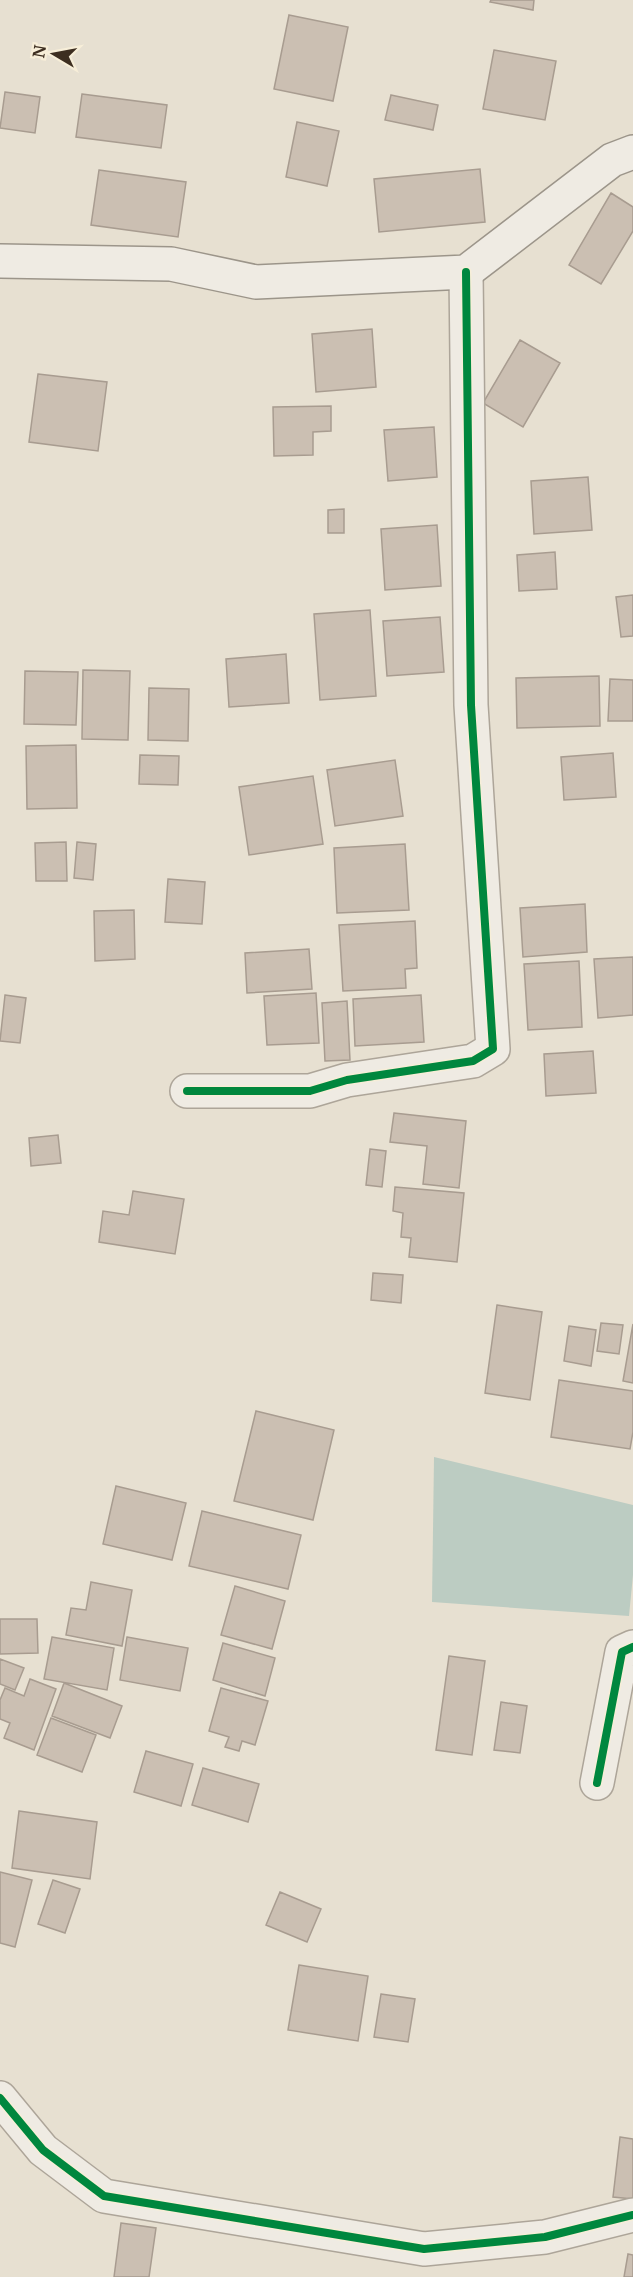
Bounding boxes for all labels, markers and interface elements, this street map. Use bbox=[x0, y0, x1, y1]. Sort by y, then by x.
north arrow bbox=[24, 24, 84, 84]
text: N bbox=[28, 43, 50, 59]

